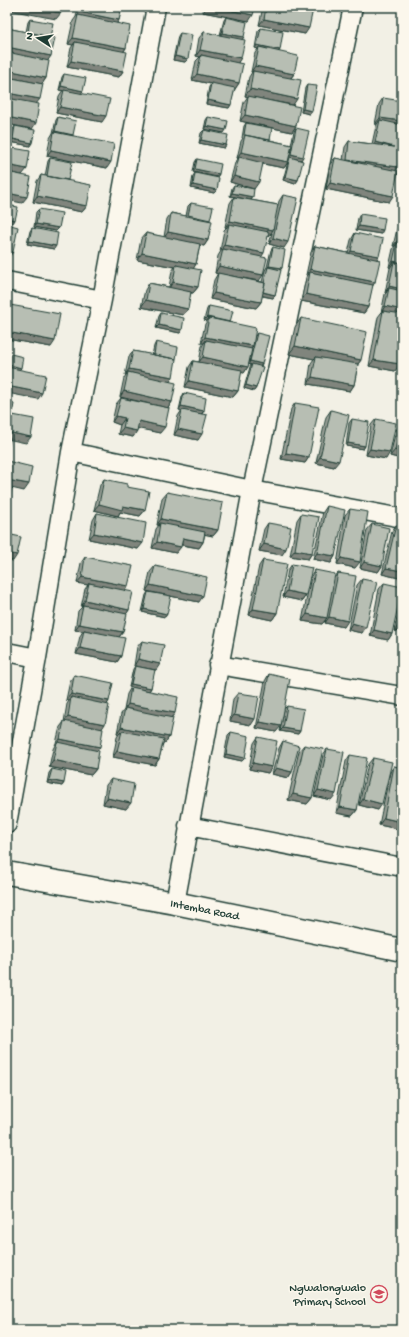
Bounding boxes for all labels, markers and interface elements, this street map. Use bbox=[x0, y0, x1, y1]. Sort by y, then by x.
north arrow bbox=[18, 18, 58, 58]
text: N bbox=[24, 32, 37, 41]
street label: Intemba Road bbox=[169, 897, 241, 925]
place label: Ngwalongwalo Primary School bbox=[289, 1282, 366, 1310]
school or university icon: Ngwalongwalo Primary School bbox=[369, 1284, 389, 1304]

